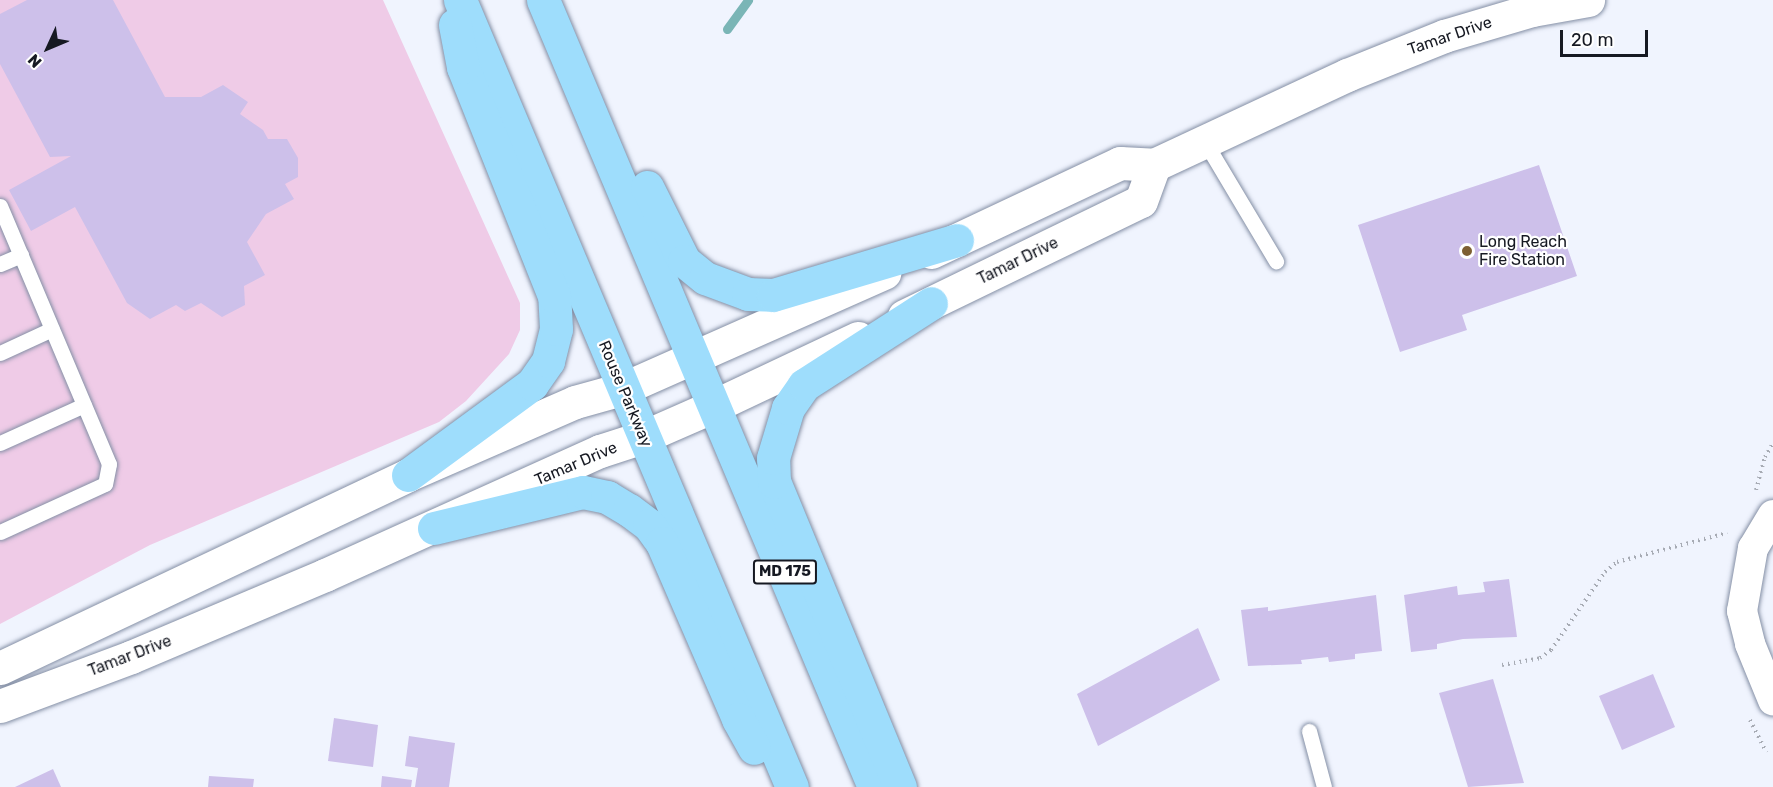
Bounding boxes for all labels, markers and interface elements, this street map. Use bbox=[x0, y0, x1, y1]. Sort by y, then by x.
street label: Tamar Drive bbox=[1405, 13, 1495, 59]
north arrow bbox=[18, 18, 78, 78]
scale bar bbox=[1563, 18, 1652, 56]
text: 20 m bbox=[1571, 29, 1613, 51]
text: N bbox=[24, 50, 46, 72]
place label: Long Reach Fire Station bbox=[1479, 232, 1567, 270]
street label: Tamar Drive bbox=[974, 233, 1062, 289]
marker: Long Reach Fire Station bbox=[1460, 244, 1474, 258]
street label: Rouse Parkway bbox=[594, 338, 656, 450]
street label: Tamar Drive bbox=[532, 438, 620, 490]
road number: MD 175 bbox=[752, 560, 818, 584]
street label: Tamar Drive bbox=[85, 631, 175, 681]

